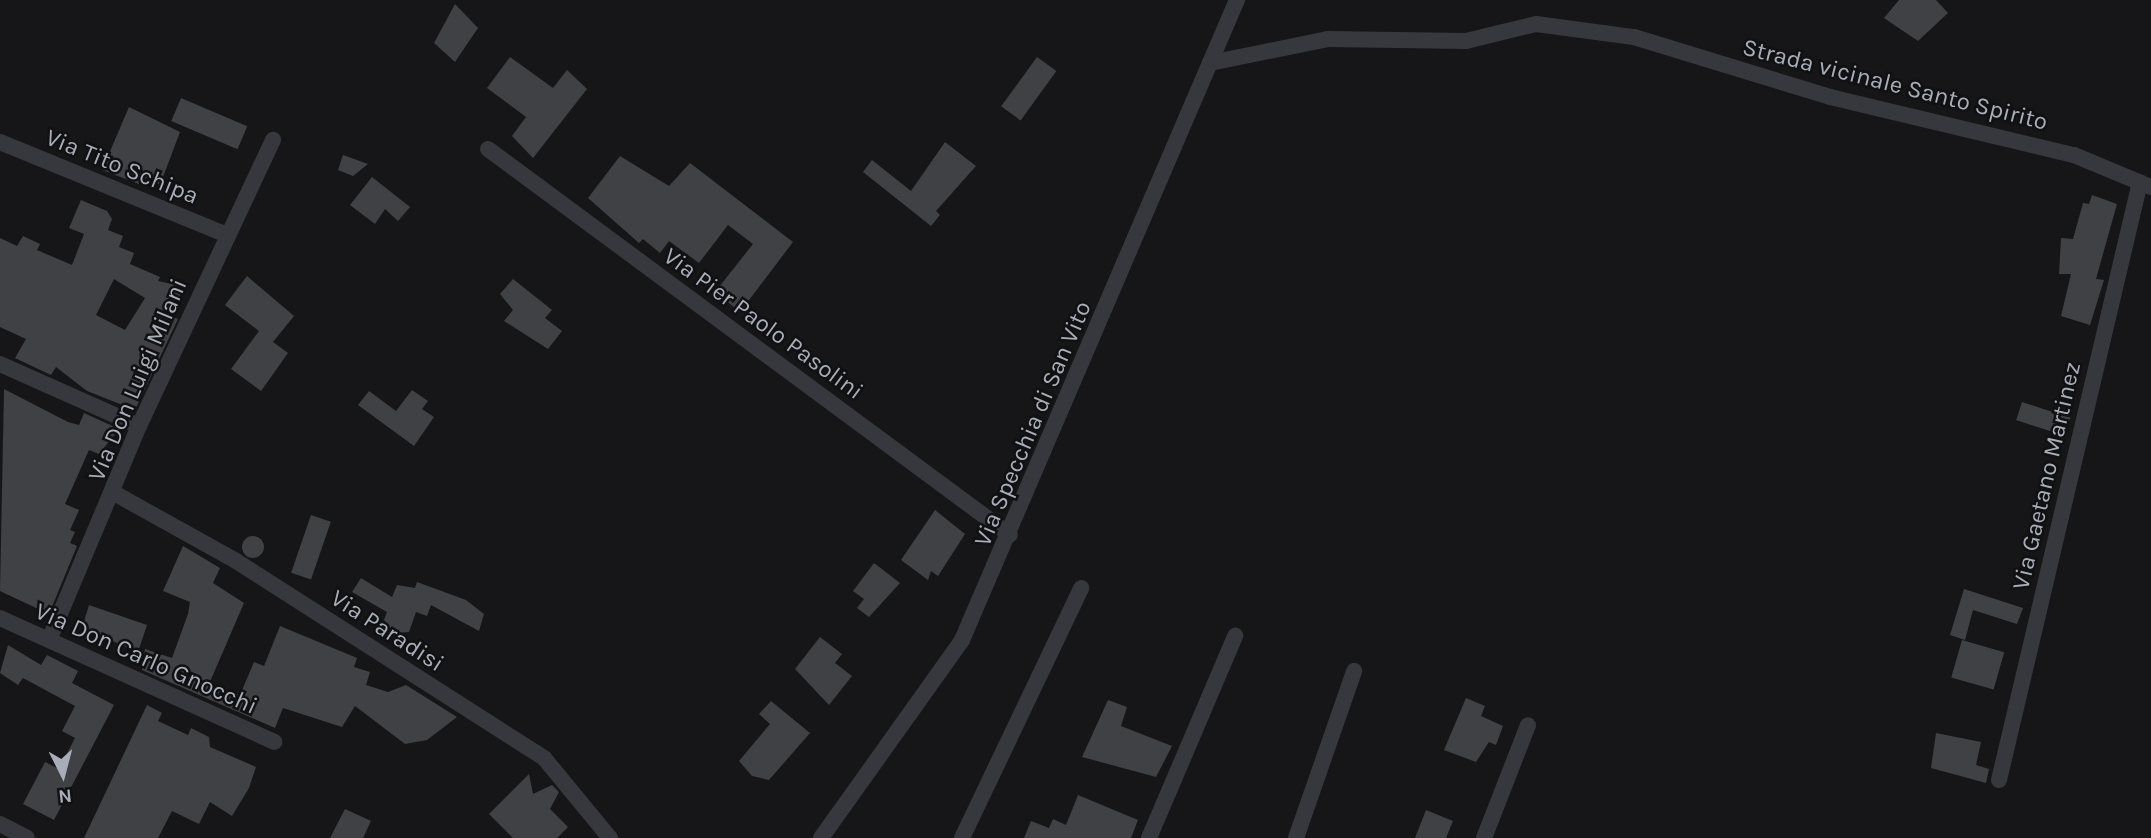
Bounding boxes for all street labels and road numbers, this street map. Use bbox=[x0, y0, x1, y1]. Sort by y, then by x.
street label: Strada vicinale Santo Spirito bbox=[1739, 33, 2051, 137]
street label: Via Tito Schipa bbox=[41, 123, 203, 211]
street label: Via Pier Paolo Pasolini bbox=[658, 242, 868, 406]
street label: Via Don Luigi Milani bbox=[82, 274, 194, 486]
street label: Via Specchia di San Vito bbox=[968, 297, 1098, 551]
street label: Via Gaetano Martinez bbox=[2007, 359, 2087, 593]
street label: Via Paradisi bbox=[325, 584, 449, 678]
street label: Via Don Carlo Gnocchi bbox=[30, 597, 262, 721]

